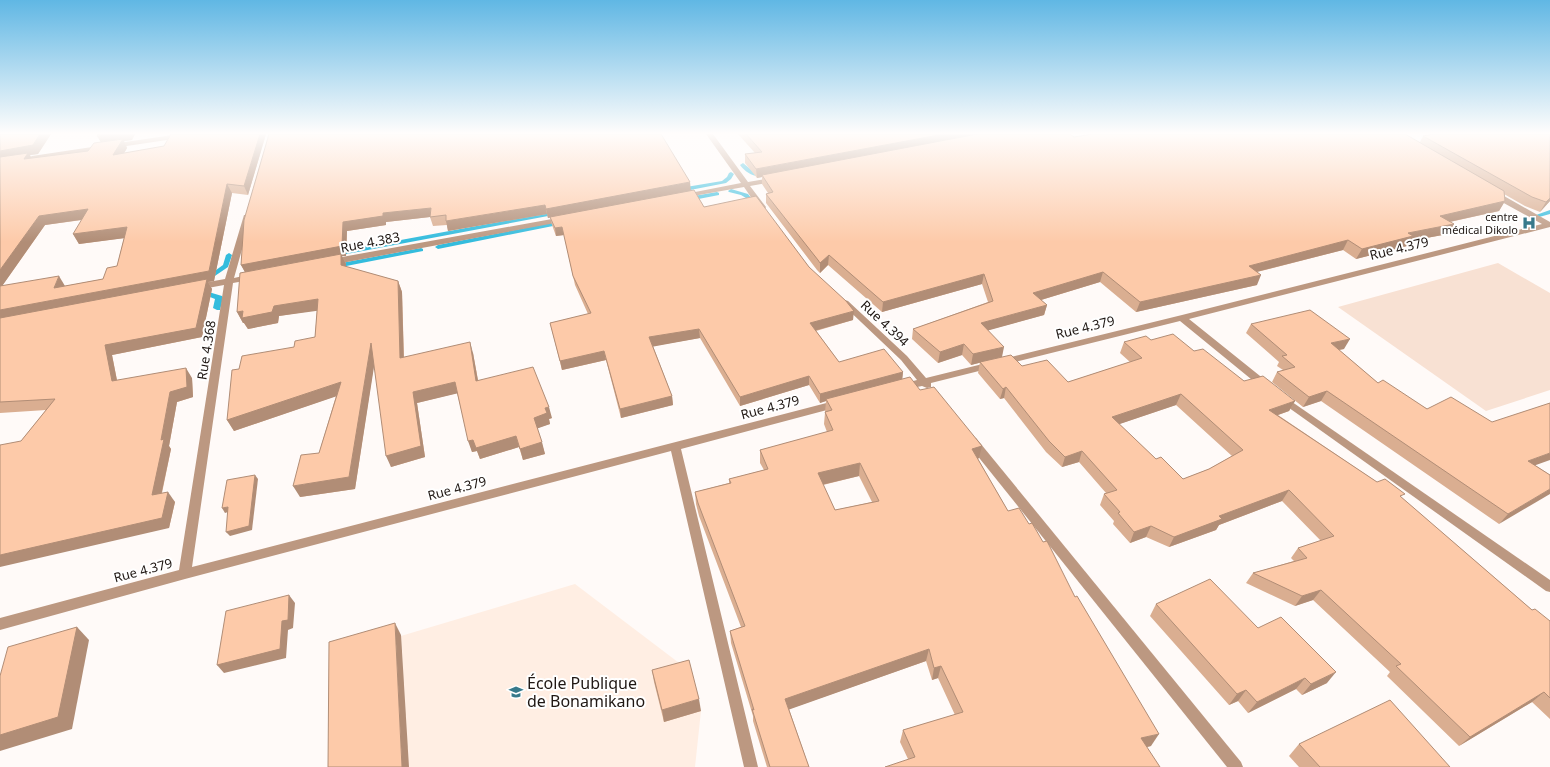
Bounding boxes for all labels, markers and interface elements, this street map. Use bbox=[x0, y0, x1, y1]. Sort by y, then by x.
place label: centre médical Dikolo bbox=[1442, 209, 1518, 237]
hospital icon: centre médical Dikolo bbox=[1521, 215, 1537, 231]
street label: Rue 4.383 bbox=[339, 227, 401, 257]
street label: Rue 4.379 bbox=[1368, 232, 1430, 264]
street label: Rue 4.394 bbox=[857, 296, 914, 350]
street label: Rue 4.379 bbox=[1054, 311, 1116, 343]
street label: Rue 4.368 bbox=[192, 319, 220, 381]
street label: Rue 4.379 bbox=[739, 391, 801, 423]
street label: Rue 4.379 bbox=[426, 472, 488, 504]
street label: Rue 4.379 bbox=[112, 554, 174, 586]
place label: École Publique de Bonamikano bbox=[527, 672, 645, 712]
school or university icon: École Publique de Bonamikano bbox=[508, 684, 524, 700]

